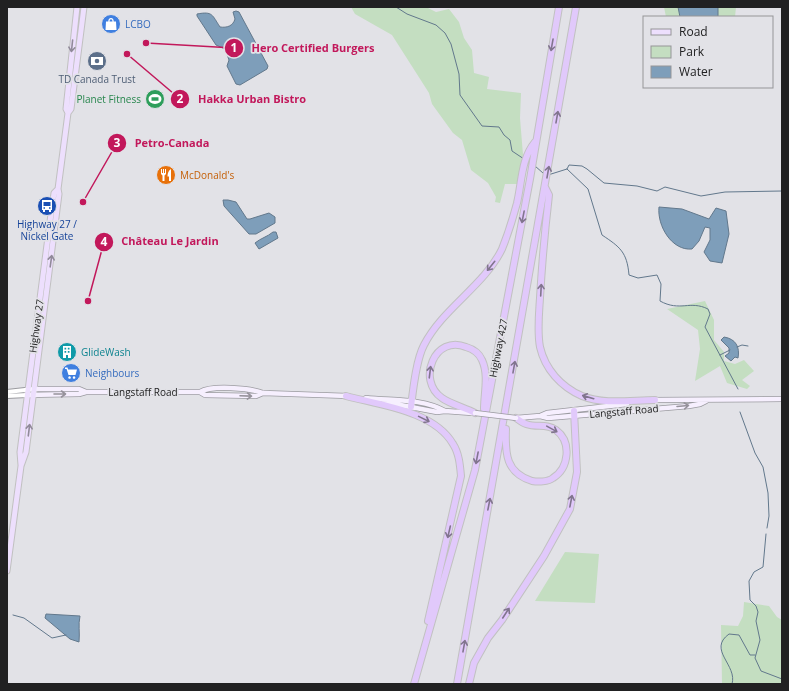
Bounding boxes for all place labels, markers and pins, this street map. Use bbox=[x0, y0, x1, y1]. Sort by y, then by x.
shop icon: LCBO bbox=[100, 13, 122, 35]
place label: LCBO bbox=[125, 17, 151, 31]
callout: Hero Certified Burgers bbox=[224, 36, 383, 59]
bank icon: TD Canada Trust bbox=[86, 50, 108, 72]
place label: TD Canada Trust bbox=[58, 72, 136, 86]
callout: Hakka Urban Bistro bbox=[170, 87, 314, 110]
sports icon: Planet Fitness bbox=[144, 88, 166, 110]
place label: Planet Fitness bbox=[76, 92, 141, 106]
callout: Petro-Canada bbox=[107, 132, 217, 155]
restaurant icon: McDonald's bbox=[155, 164, 177, 186]
place label: McDonald's bbox=[180, 168, 235, 182]
bus stop icon: Highway 27 / Nickel Gate bbox=[36, 195, 58, 217]
place label: Highway 27 / Nickel Gate bbox=[17, 217, 77, 243]
callout: Château Le Jardin bbox=[94, 230, 227, 253]
building icon: GlideWash bbox=[56, 341, 78, 363]
place label: GlideWash bbox=[81, 345, 131, 359]
supermarket icon: Neighbours bbox=[60, 362, 82, 384]
place label: Neighbours bbox=[85, 366, 140, 380]

